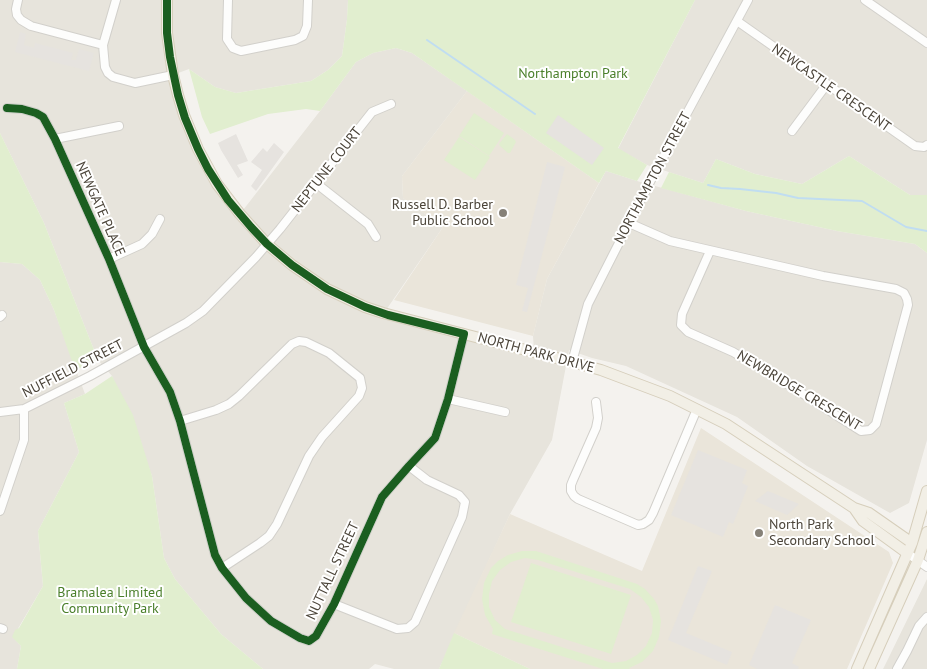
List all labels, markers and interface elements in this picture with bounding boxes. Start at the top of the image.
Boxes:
street label: NEWCASTLE CRESCENT [768,40,894,136]
park label: Northampton Park [518,66,628,82]
street label: NORTHAMPTON STREET [611,109,695,247]
street label: NEPTUNE COURT [288,124,366,216]
street label: NEWGATE PLACE [72,159,128,259]
place label: Russell D. Barber Public School [392,197,493,230]
marker: Russell D. Barber Public School [497,207,509,219]
street label: NORTH PARK DRIVE [476,329,596,377]
street label: NUFFIELD STREET [20,336,126,402]
street label: NEWBRIDGE CRESCENT [734,347,864,435]
place label: North Park Secondary School [769,517,875,550]
street label: NUTTALL STREET [303,519,363,623]
marker: North Park Secondary School [753,527,765,539]
park label: Bramalea Limited Community Park [57,585,163,618]

